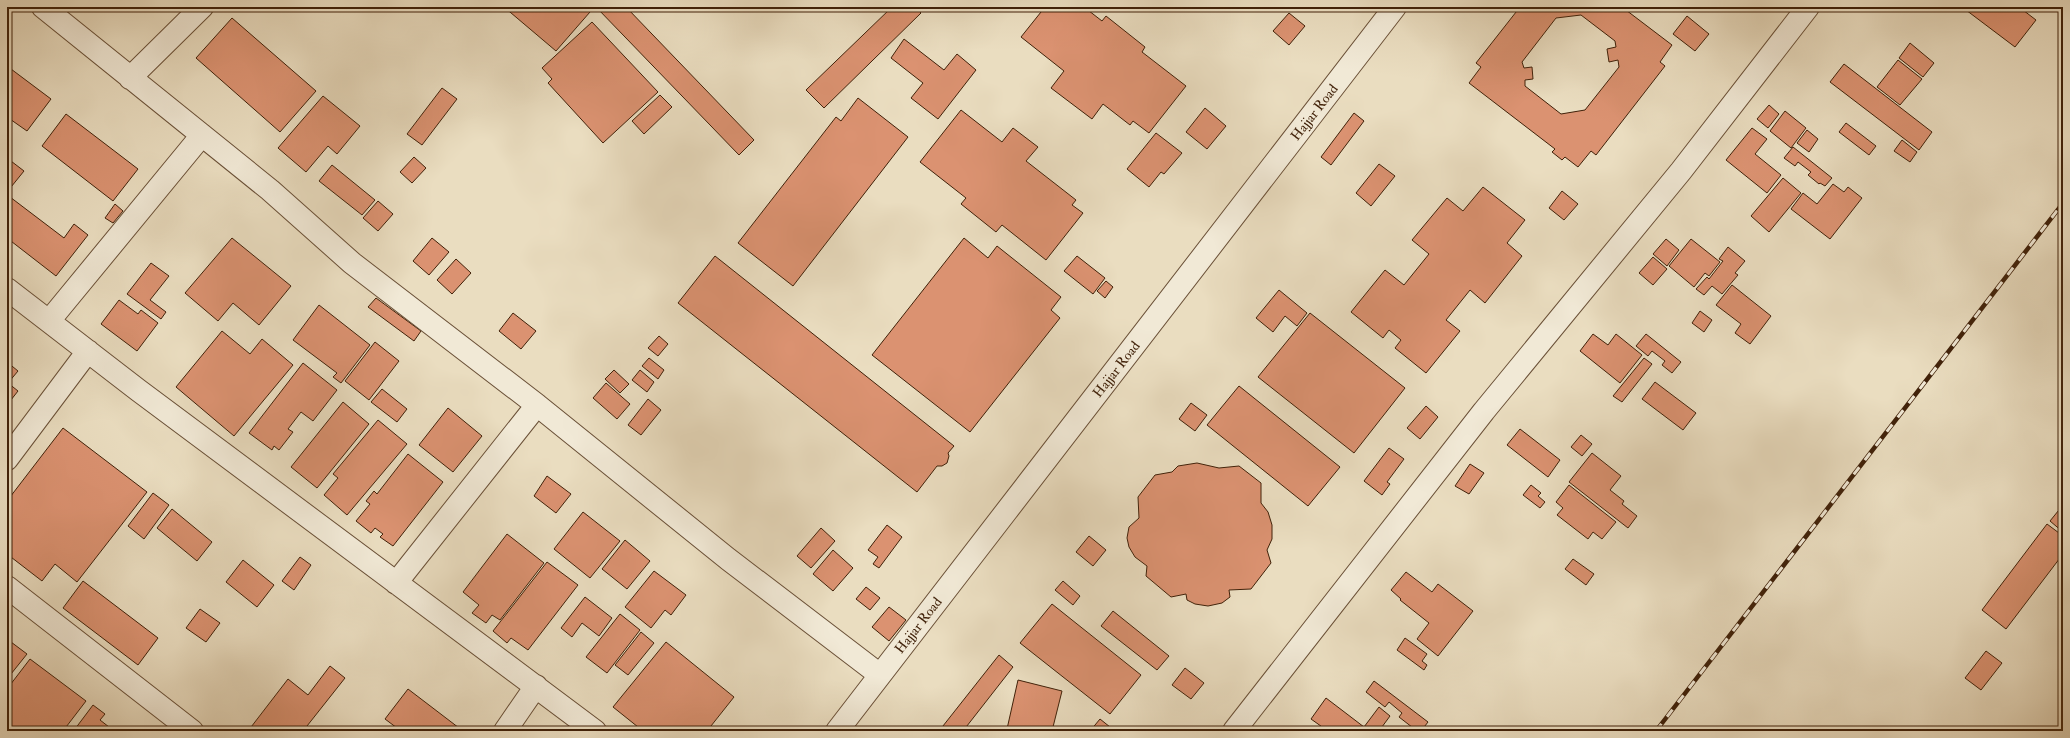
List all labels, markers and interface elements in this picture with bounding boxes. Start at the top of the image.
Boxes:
street label: Hajjar Road [1287,81,1342,144]
street label: Hajjar Road [1089,338,1144,401]
street label: Hajjar Road [891,594,946,657]

